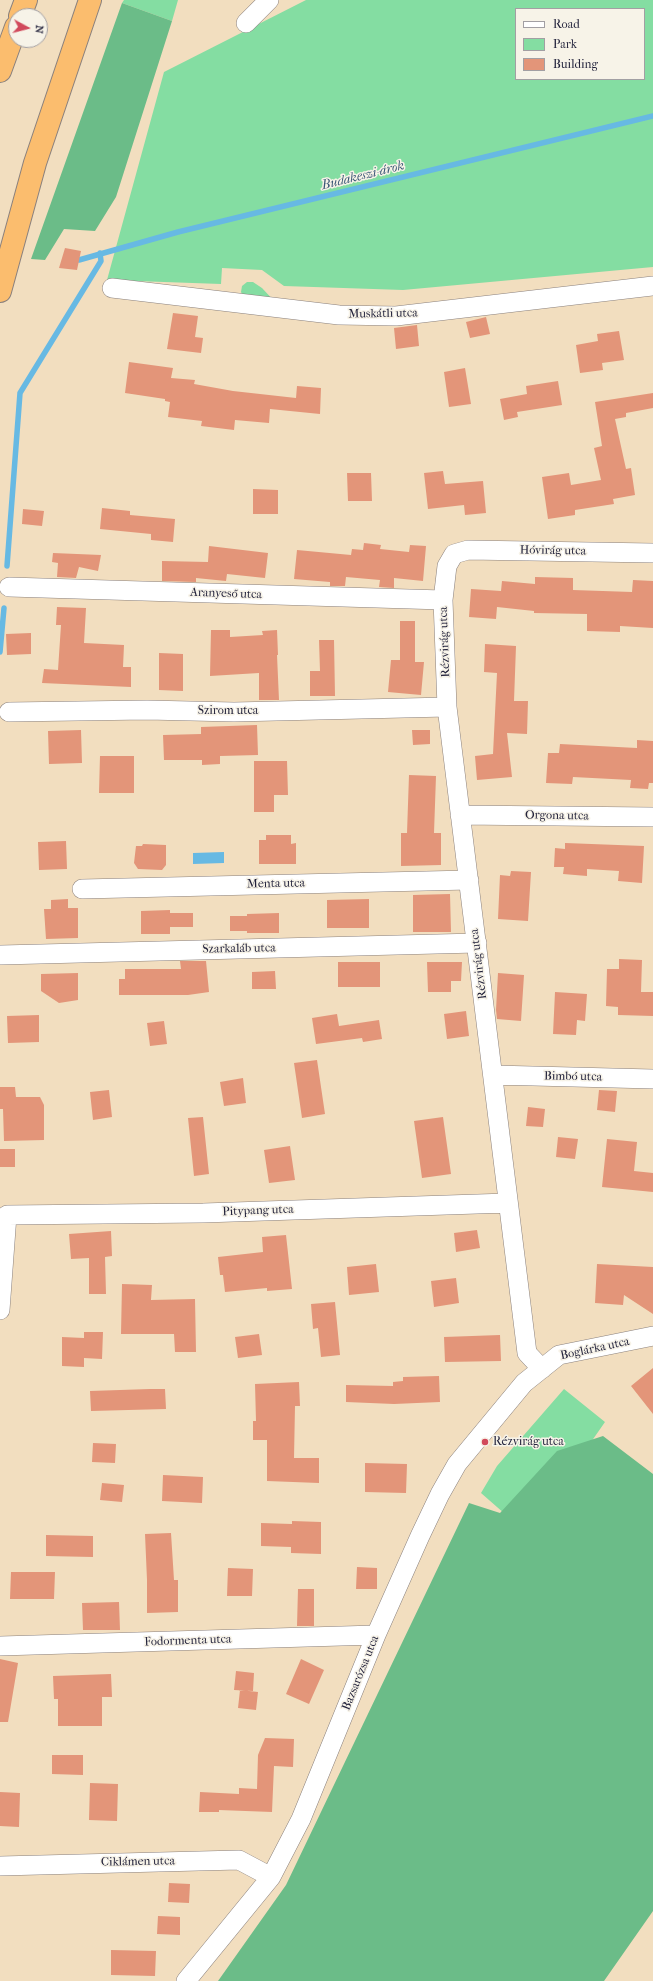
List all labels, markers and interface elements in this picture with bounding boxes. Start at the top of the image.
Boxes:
north arrow [8,8,48,48]
legend [515,8,645,80]
text: Road [553,17,580,31]
text: N [32,24,46,34]
text: Park [553,37,577,51]
text: Building [553,57,598,71]
water label: Budakeszi-árok [320,158,406,194]
street label: Muskátli utca [348,306,418,322]
street label: Hóvirág utca [520,543,586,559]
street label: Aranyeső utca [190,586,262,602]
street label: Rézvirág utca [437,606,453,678]
street label: Szirom utca [198,704,258,718]
street label: Orgona utca [525,808,589,824]
street label: Menta utca [247,876,305,892]
street label: Rézvirág utca [468,928,490,1000]
street label: Szarkaláb utca [202,941,276,957]
street label: Bimbó utca [544,1069,602,1085]
street label: Pitypang utca [222,1203,294,1219]
street label: Boglárka utca [559,1335,631,1363]
place label: Rézvirág utca [493,1435,564,1449]
marker: Rézvirág utca [480,1437,490,1447]
street label: Fodormenta utca [144,1632,232,1650]
street label: Bazsarózsa utca [339,1633,383,1713]
street label: Ciklámen utca [101,1854,175,1870]

